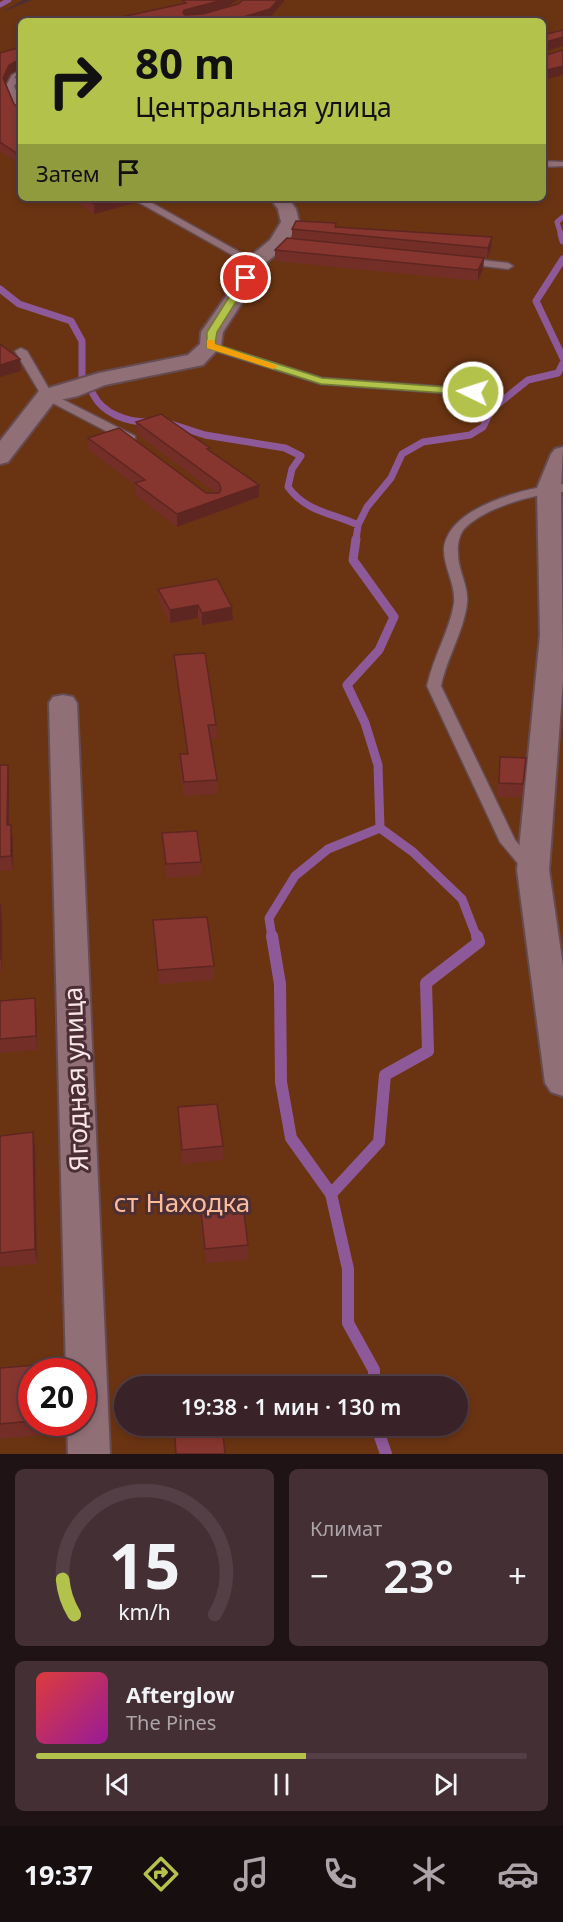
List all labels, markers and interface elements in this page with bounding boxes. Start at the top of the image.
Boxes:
text: 80 m [135,34,235,91]
icon: right [36,42,114,120]
text: Центральная улица [135,88,392,125]
icon: arrive [112,156,145,189]
text: Затем [36,158,100,188]
pin [220,252,271,303]
icon: arrive [229,261,262,294]
position arrow [441,360,505,424]
street label: Ягодная улица [54,986,96,1172]
park label: ст Находка [114,1184,250,1220]
speed limit sign: 20 [18,1358,96,1436]
text: 19:38 · 1 мин · 130 m [181,1391,401,1421]
text: Климат [310,1515,382,1542]
text: 15 [109,1522,180,1607]
text: 23° [383,1545,454,1606]
text: − [310,1553,329,1598]
text: + [508,1553,527,1598]
text: km/h [118,1597,171,1626]
text: Afterglow [126,1679,235,1709]
text: The Pines [126,1709,216,1736]
icon: previous [101,1768,134,1801]
icon: pause [265,1768,298,1801]
icon: next [429,1768,462,1801]
icon: directions [140,1853,182,1895]
icon: music [230,1853,272,1895]
icon: phone [319,1853,361,1895]
icon: climate [408,1853,450,1895]
icon: car [497,1853,539,1895]
text: 19:37 [24,1856,93,1893]

